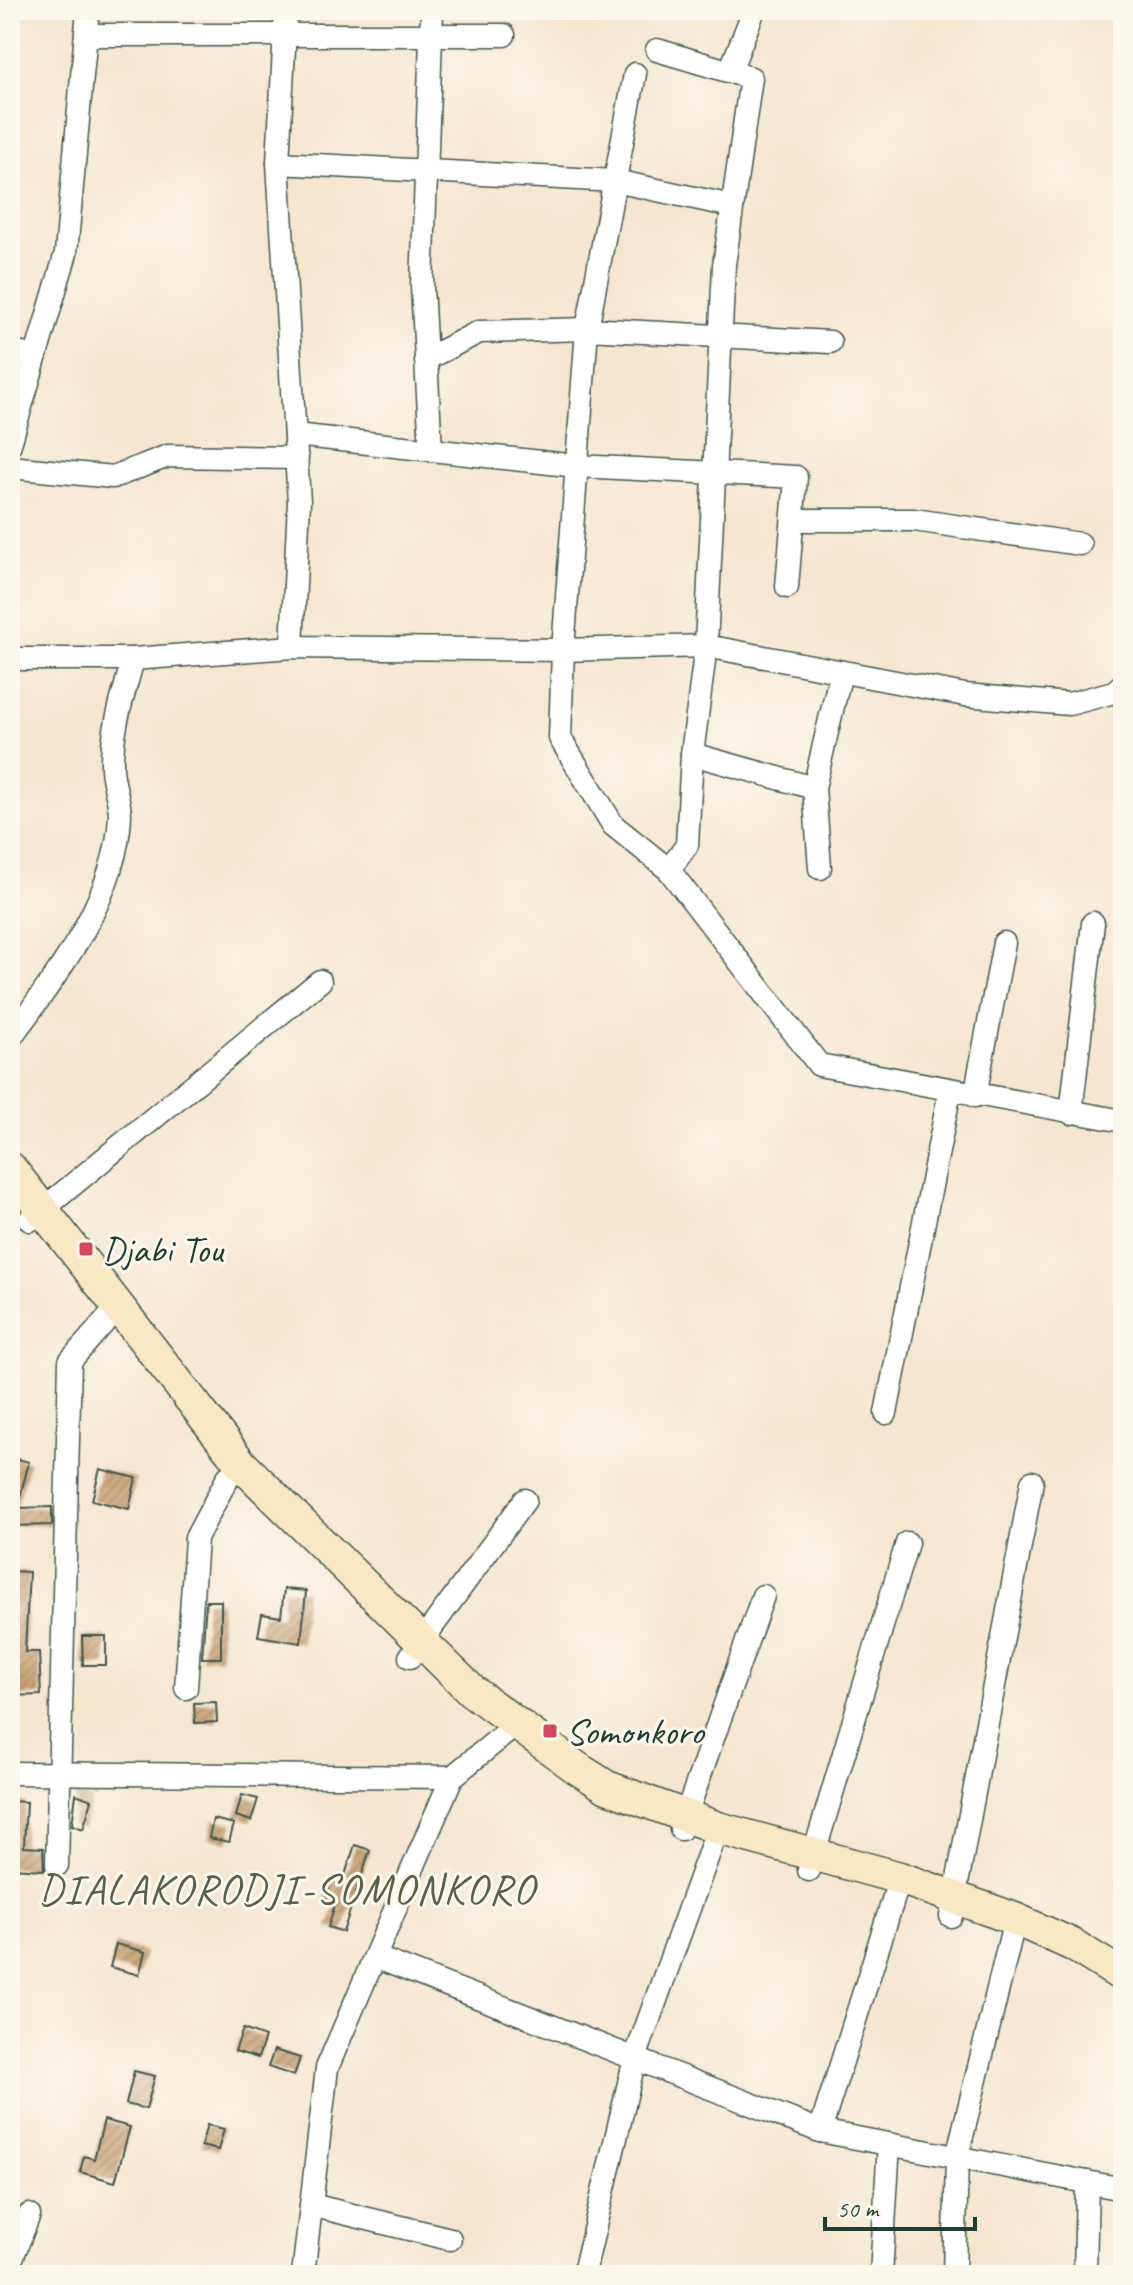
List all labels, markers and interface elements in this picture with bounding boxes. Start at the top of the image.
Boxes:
place label: Djabi Tou [102,1226,225,1273]
marker: Djabi Tou [77,1240,95,1258]
place label: Somonkoro [566,1708,706,1755]
marker: Somonkoro [541,1722,559,1740]
district label: DIALAKORODJI-SOMONKORO [38,1863,538,1916]
scale bar [825,2181,975,2231]
text: 50 m [837,2194,880,2224]

